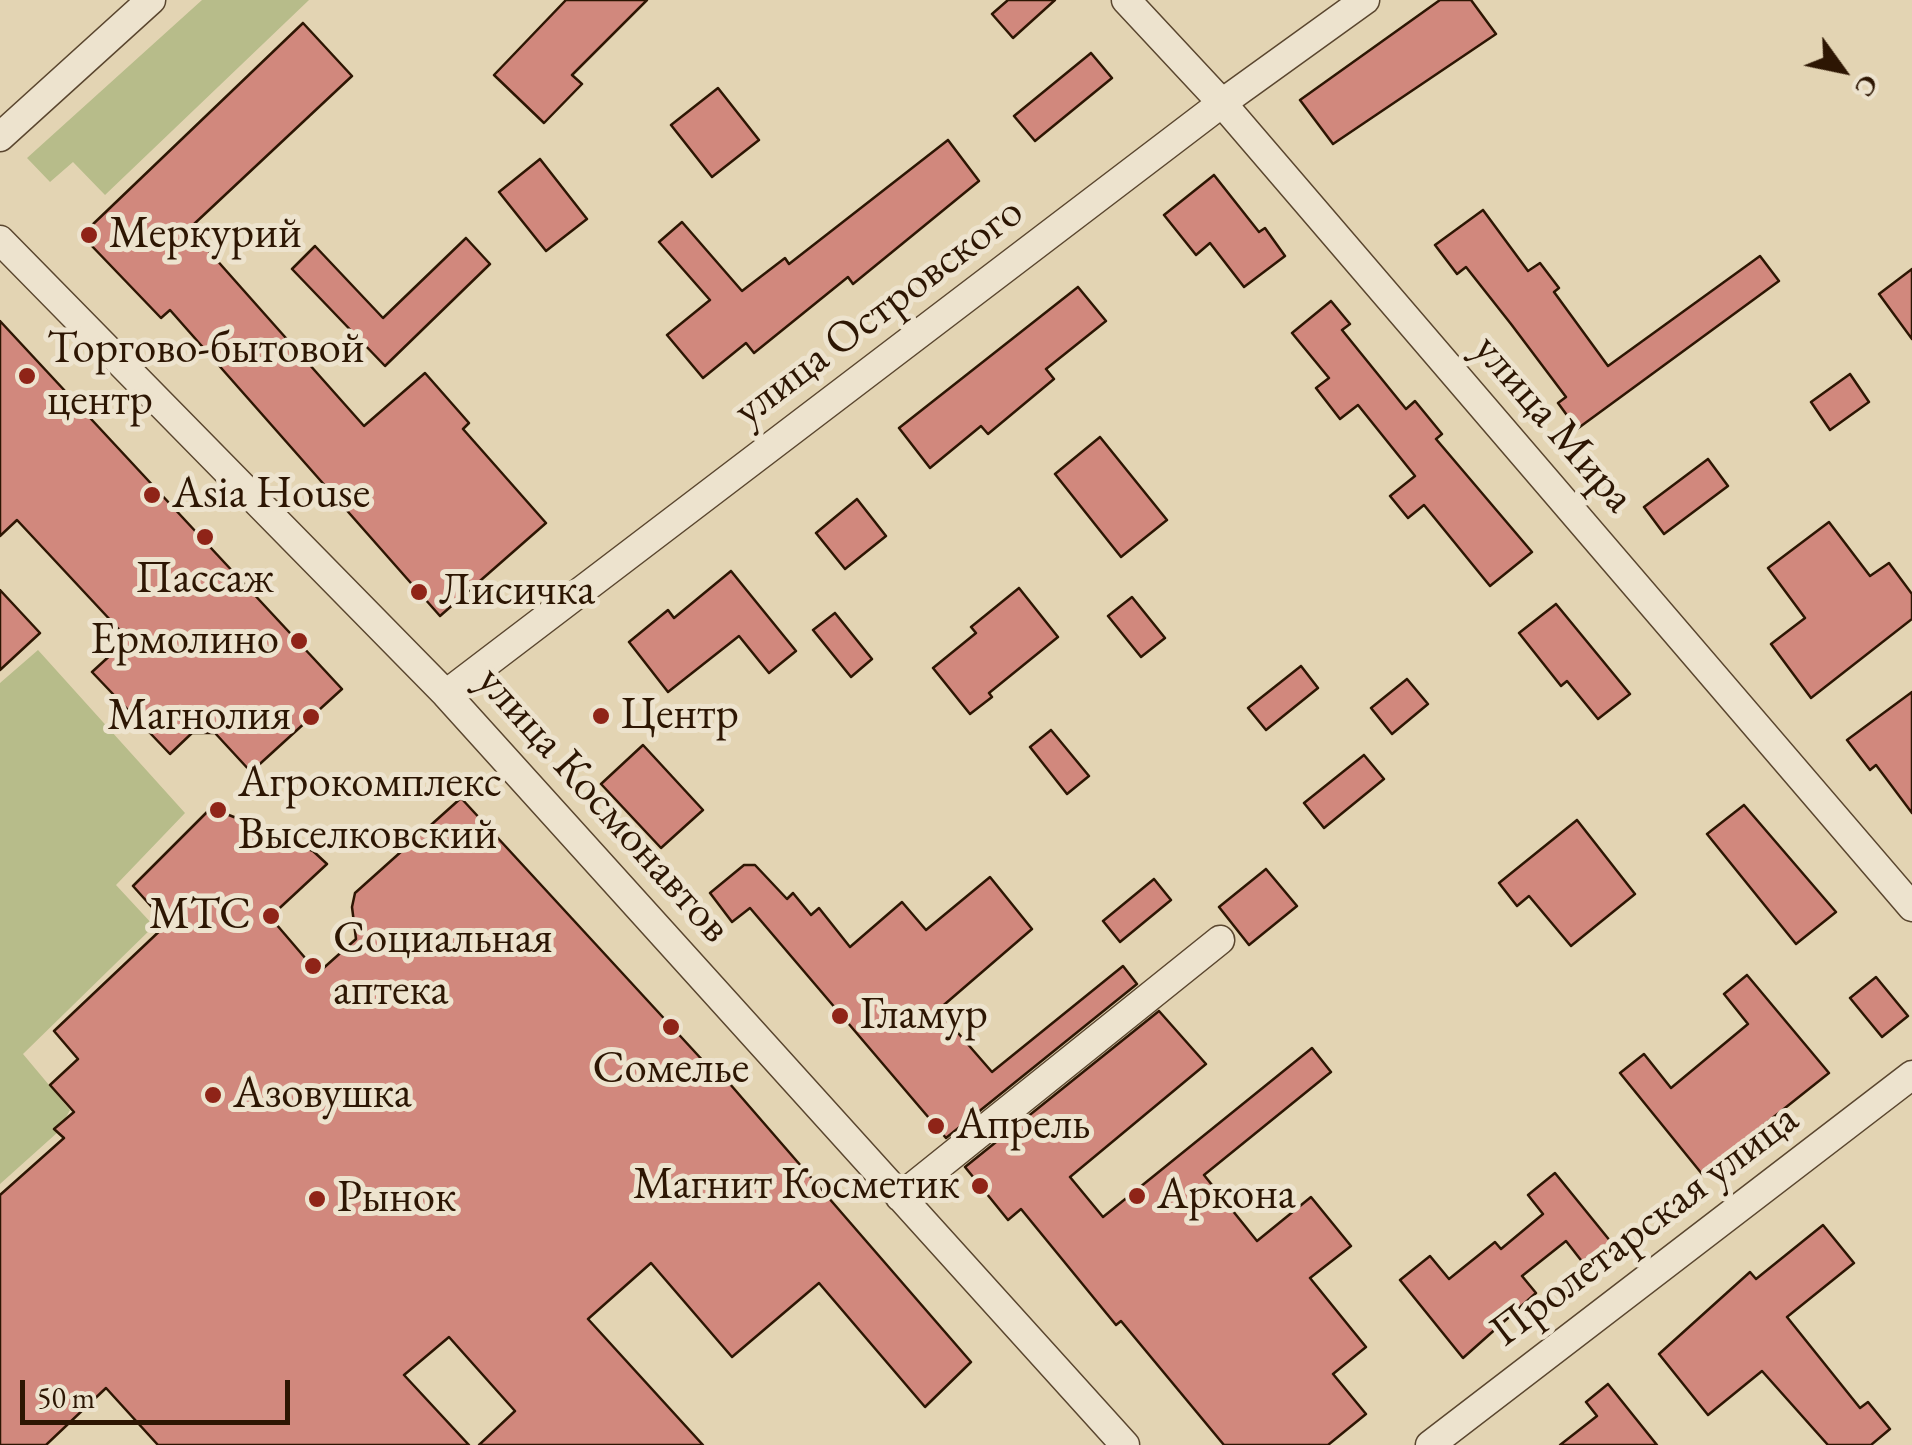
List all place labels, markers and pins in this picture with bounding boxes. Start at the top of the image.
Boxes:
place label: Меркурий [109,208,302,262]
marker: Меркурий [78,224,100,246]
place label: Торгово-бытовой центр [47,323,365,429]
marker: Торгово-бытовой центр [16,365,38,387]
place label: Asia House [172,468,370,522]
marker: Asia House [141,484,163,506]
marker: Пассаж [194,526,216,548]
place label: Пассаж [135,553,275,607]
place label: Лисичка [439,565,595,619]
marker: Лисичка [408,581,430,603]
place label: Ермолино [90,614,279,668]
marker: Ермолино [288,630,310,652]
place label: Центр [621,689,739,743]
place label: Магнолия [107,690,291,744]
marker: Центр [590,705,612,727]
marker: Магнолия [300,706,322,728]
place label: Агрокомплекс Выселковский [238,757,502,863]
marker: Агрокомплекс Выселковский [207,799,229,821]
place label: МТС [149,889,251,943]
marker: МТС [260,905,282,927]
place label: Социальная аптека [333,913,553,1019]
marker: Социальная аптека [302,955,324,977]
place label: Гламур [860,989,988,1043]
marker: Гламур [829,1005,851,1027]
marker: Сомелье [660,1016,682,1038]
place label: Сомелье [593,1043,749,1097]
place label: Азовушка [233,1068,412,1122]
marker: Азовушка [202,1084,224,1106]
place label: Апрель [956,1099,1091,1153]
marker: Апрель [925,1115,947,1137]
place label: Магнит Косметик [633,1159,960,1213]
place label: Аркона [1157,1169,1296,1223]
place label: Рынок [337,1172,457,1226]
marker: Магнит Косметик [969,1175,991,1197]
marker: Аркона [1126,1185,1148,1207]
marker: Рынок [306,1188,328,1210]

